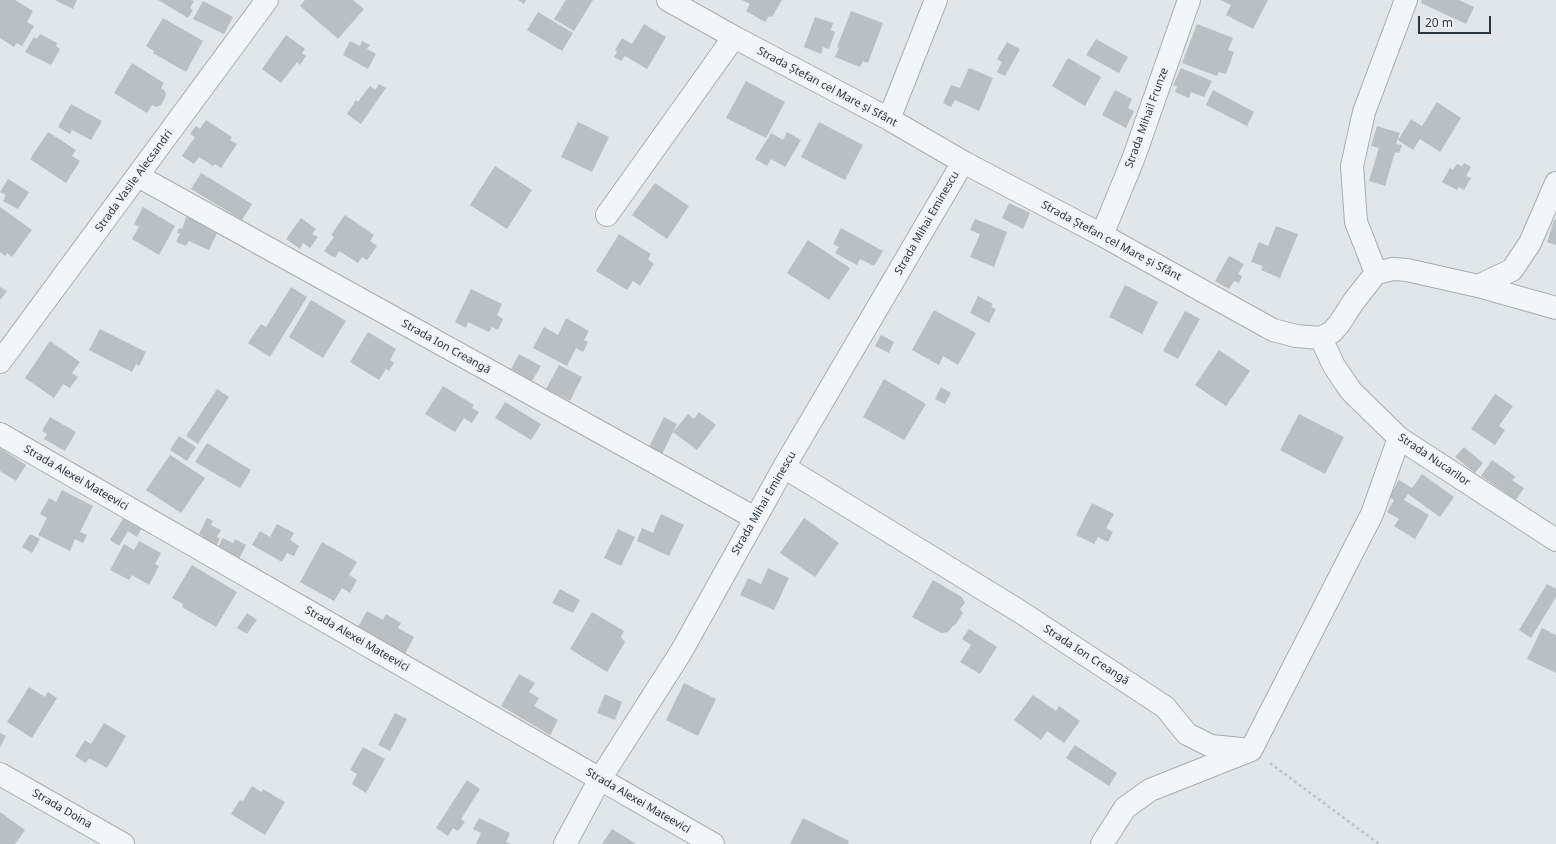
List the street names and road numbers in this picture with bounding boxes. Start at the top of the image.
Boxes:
street label: Strada Ștefan cel Mare și Sfânt [755,44,899,130]
street label: Strada Mihail Frunze [1123,66,1171,170]
street label: Strada Vasile Alecsandri [93,128,175,234]
street label: Strada Mihai Eminescu [892,169,962,277]
street label: Strada Ștefan cel Mare și Sfânt [1039,198,1183,284]
street label: Strada Ion Creangă [399,317,493,377]
street label: Strada Nucarilor [1395,431,1473,489]
street label: Strada Alexei Mateevici [21,443,131,513]
street label: Strada Mihai Eminescu [729,449,799,557]
street label: Strada Alexei Mateevici [302,604,412,674]
street label: Strada Ion Creangă [1041,622,1131,688]
street label: Strada Alexei Mateevici [583,766,693,836]
street label: Strada Doina [30,787,94,831]

